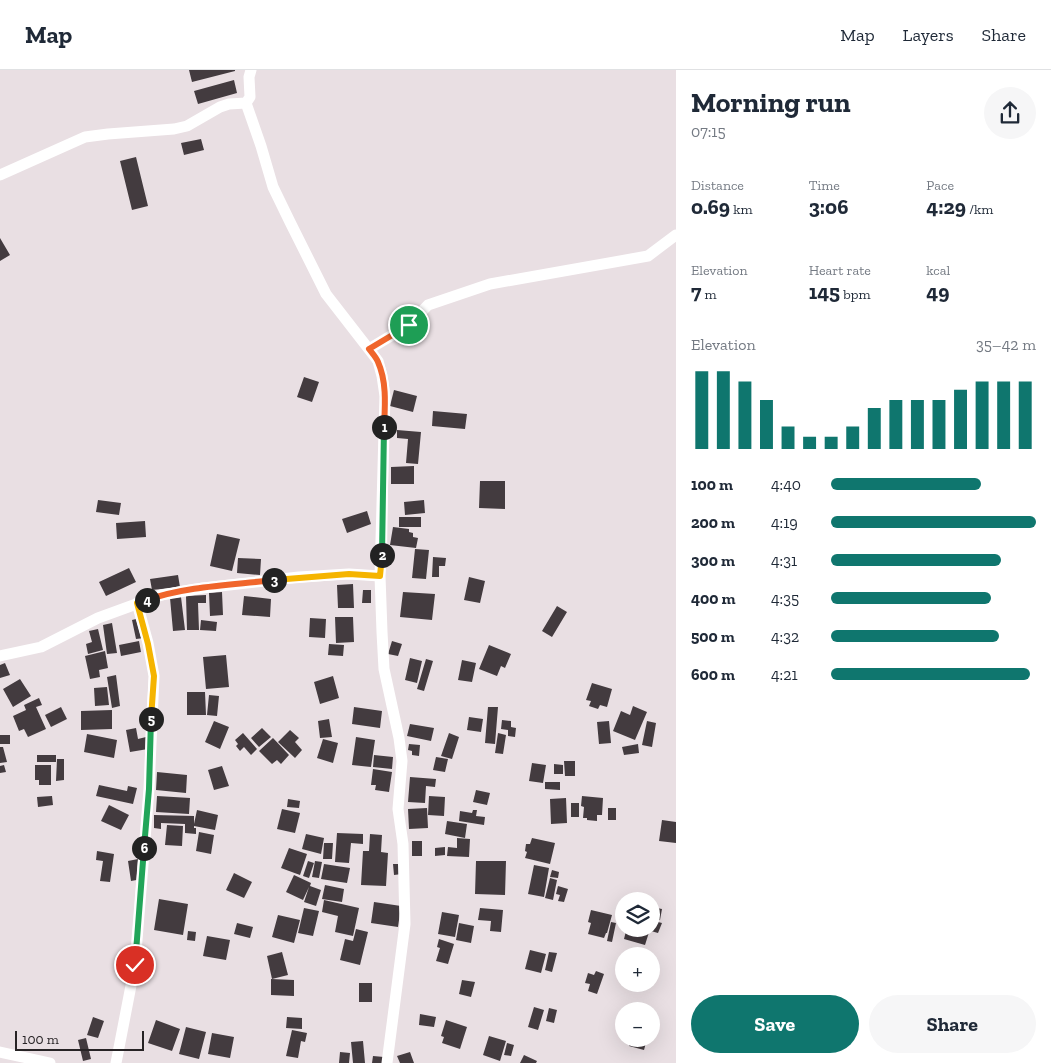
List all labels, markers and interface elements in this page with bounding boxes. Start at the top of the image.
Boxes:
text: Map [25,20,72,49]
text: Map [840,24,875,46]
text: Layers [903,24,954,46]
text: Share [982,24,1026,46]
text: Morning run [691,86,851,119]
button: share [984,87,1036,139]
text: 07:15 [691,122,726,141]
text: Distance [691,177,744,194]
text: Time [809,177,840,194]
text: Pace [926,177,954,194]
text: 0.69 [691,194,730,219]
text: 3:06 [809,194,848,219]
text: 4:29 [926,194,966,219]
text: km [730,201,753,218]
text: /km [966,201,993,218]
text: Elevation [691,262,748,279]
text: Heart rate [809,262,871,279]
text: kcal [926,262,950,279]
text: 7 [691,279,701,304]
text: 145 [809,279,840,304]
text: 49 [926,279,950,304]
text: m [701,286,717,303]
text: bpm [840,286,871,303]
pin [388,304,430,346]
icon: arrive [395,311,423,339]
text: Elevation [691,335,756,354]
text: 35–42 m [976,335,1036,354]
pin: 1 [372,414,396,440]
text: 1 [382,419,387,436]
text: 100 m [691,475,733,494]
text: 4:40 [771,475,801,494]
text: 200 m [691,513,735,532]
text: 4:19 [771,513,798,532]
pin: 2 [370,542,394,568]
text: 2 [379,547,386,564]
text: 300 m [691,551,735,570]
text: 4:31 [771,551,797,570]
pin: 3 [262,568,286,592]
text: 3 [271,572,278,589]
pin: 4 [134,588,160,612]
text: 400 m [691,589,736,608]
text: 4:35 [771,589,799,608]
text: 4 [144,592,151,609]
text: 500 m [691,627,735,646]
text: 4:32 [771,627,799,646]
text: 600 m [691,665,735,684]
text: 4:21 [771,665,798,684]
pin: 5 [138,706,164,732]
text: 5 [148,711,155,728]
pin: 6 [132,836,156,860]
text: 6 [141,840,148,857]
map controls [615,892,660,1047]
button: layers [615,892,660,937]
pin [114,944,156,986]
button: + [615,947,660,992]
icon: check [121,951,149,979]
button: Save [691,995,859,1053]
button: Share [869,995,1036,1053]
button: − [615,1002,660,1047]
scale bar [15,1028,144,1051]
text: 100 m [22,1031,59,1048]

